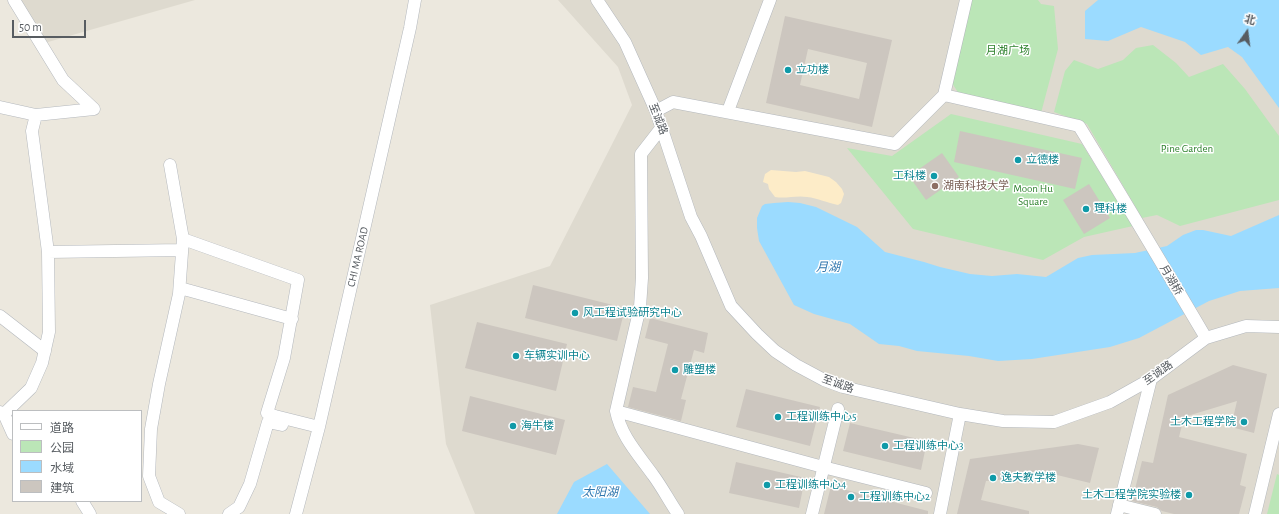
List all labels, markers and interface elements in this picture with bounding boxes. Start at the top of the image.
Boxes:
scale bar [14,12,88,38]
north arrow [1227,12,1267,52]
text: 北 [1243,13,1257,27]
text: 50 m [19,21,42,33]
park label: 月湖广场 [986,44,1030,58]
place label: 立功楼 [796,63,829,77]
marker: 立功楼 [783,65,793,75]
street label: 至诚路 [646,101,670,137]
park label: Pine Garden [1161,142,1213,156]
place label: 立德楼 [1026,153,1059,167]
marker: 立德楼 [1013,155,1023,165]
place label: 工科楼 [893,169,926,183]
marker: 工科楼 [929,171,939,181]
place label: 湖南科技大学 [943,179,1009,193]
marker: 湖南科技大学 [930,181,940,191]
park label: Moon Hu Square [1013,182,1053,208]
place label: 理科楼 [1094,202,1127,216]
marker: 理科楼 [1081,204,1091,214]
street label: CHI MA ROAD [345,226,371,288]
water label: 月湖 [816,260,840,274]
street label: 月湖桥 [1157,262,1185,298]
place label: 风工程试验研究中心 [583,306,682,320]
marker: 风工程试验研究中心 [570,308,580,318]
place label: 车辆实训中心 [524,349,590,363]
marker: 车辆实训中心 [511,351,521,361]
street label: 至诚路 [1141,358,1175,388]
place label: 雕塑楼 [683,363,716,377]
marker: 雕塑楼 [670,365,680,375]
street label: 至诚路 [820,372,856,396]
legend [12,410,142,502]
place label: 工程训练中心5 [786,410,857,424]
marker: 工程训练中心5 [773,412,783,422]
place label: 土木工程学院 [1170,415,1236,429]
marker: 土木工程学院 [1239,417,1249,427]
place label: 海牛楼 [521,419,554,433]
marker: 海牛楼 [508,421,518,431]
text: 道路 [50,422,74,434]
place label: 工程训练中心3 [893,439,964,453]
marker: 工程训练中心3 [880,441,890,451]
text: 公园 [50,442,74,454]
text: 水域 [50,462,74,474]
place label: 逸夫教学楼 [1001,471,1056,485]
marker: 逸夫教学楼 [988,473,998,483]
place label: 工程训练中心4 [775,478,846,492]
marker: 工程训练中心4 [762,480,772,490]
text: 建筑 [50,482,74,494]
water label: 太阳湖 [582,485,618,499]
place label: 土木工程学院实验楼 [1082,488,1181,502]
place label: 工程训练中心2 [859,490,930,504]
marker: 土木工程学院实验楼 [1184,490,1194,500]
marker: 工程训练中心2 [846,492,856,502]

